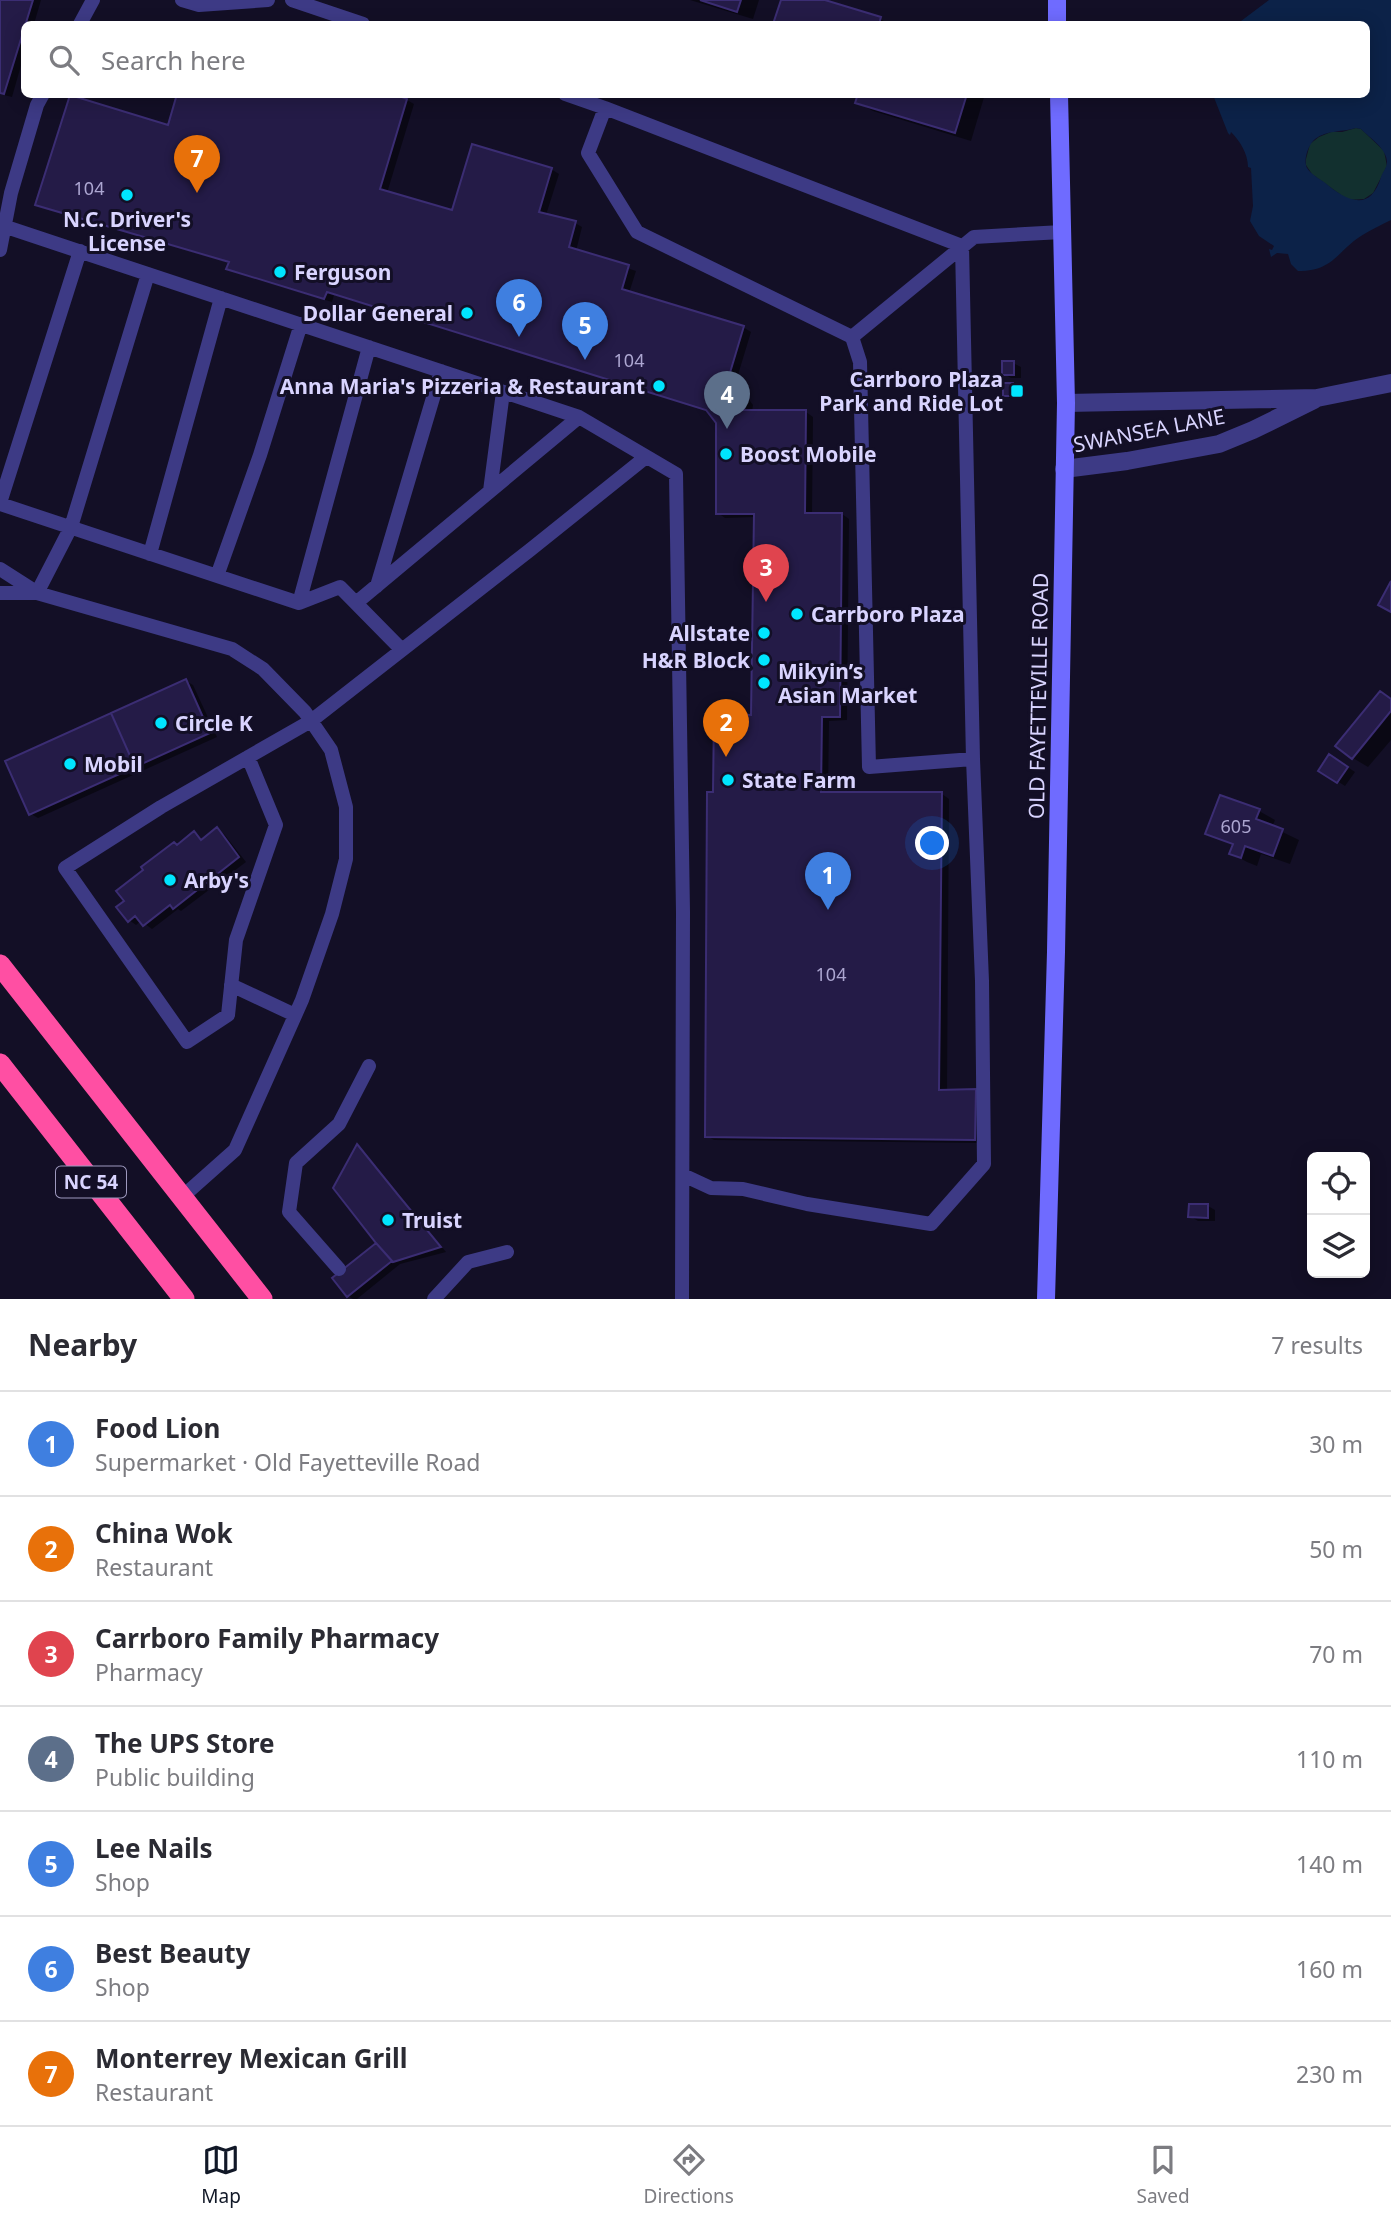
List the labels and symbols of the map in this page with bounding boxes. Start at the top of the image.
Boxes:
pin: 7 [174,135,220,193]
house number: 104 [74,176,104,200]
marker: N.C. Driver's License [119,187,135,203]
place label: N.C. Driver's License [63,205,191,257]
place label: Ferguson [294,258,391,286]
marker: Ferguson [272,264,288,280]
pin: 6 [496,279,542,337]
place label: Dollar General [303,299,453,327]
pin: 5 [562,302,608,360]
marker: Dollar General [459,305,475,321]
house number: 104 [614,348,644,372]
place label: Carrboro Plaza Park and Ride Lot [819,365,1003,417]
pin: 4 [704,371,750,429]
place label: Anna Maria's Pizzeria & Restaurant [280,372,645,400]
marker: Anna Maria's Pizzeria & Restaurant [651,378,667,394]
marker: Carrboro Plaza Park and Ride Lot [1009,383,1025,399]
street label: SWANSEA LANE [1071,402,1227,458]
place label: Boost Mobile [740,440,877,468]
marker: Boost Mobile [718,446,734,462]
pin: 3 [743,544,789,602]
street label: OLD FAYETTEVILLE ROAD [1022,573,1054,819]
place label: Carrboro Plaza [811,600,965,628]
marker: Carrboro Plaza [789,606,805,622]
place label: Allstate [669,619,750,647]
marker: Allstate [756,625,772,641]
place label: H&R Block [642,646,751,674]
marker: H&R Block [756,652,772,668]
place label: Mikyin’s Asian Market [778,657,917,709]
marker: Mikyin’s Asian Market [756,675,772,691]
pin: 2 [703,699,749,757]
place label: Circle K [175,709,253,737]
marker: Circle K [153,715,169,731]
place label: Mobil [84,750,143,778]
marker: Mobil [62,756,78,772]
place label: State Farm [742,766,856,794]
marker: State Farm [720,772,736,788]
house number: 605 [1221,814,1251,838]
your location [915,826,949,860]
pin: 1 [805,852,851,910]
place label: Arby's [184,866,249,894]
marker: Arby's [162,872,178,888]
house number: 104 [816,962,846,986]
road number: NC 54 [56,1166,126,1198]
place label: Truist [402,1206,462,1234]
marker: Truist [380,1212,396,1228]

